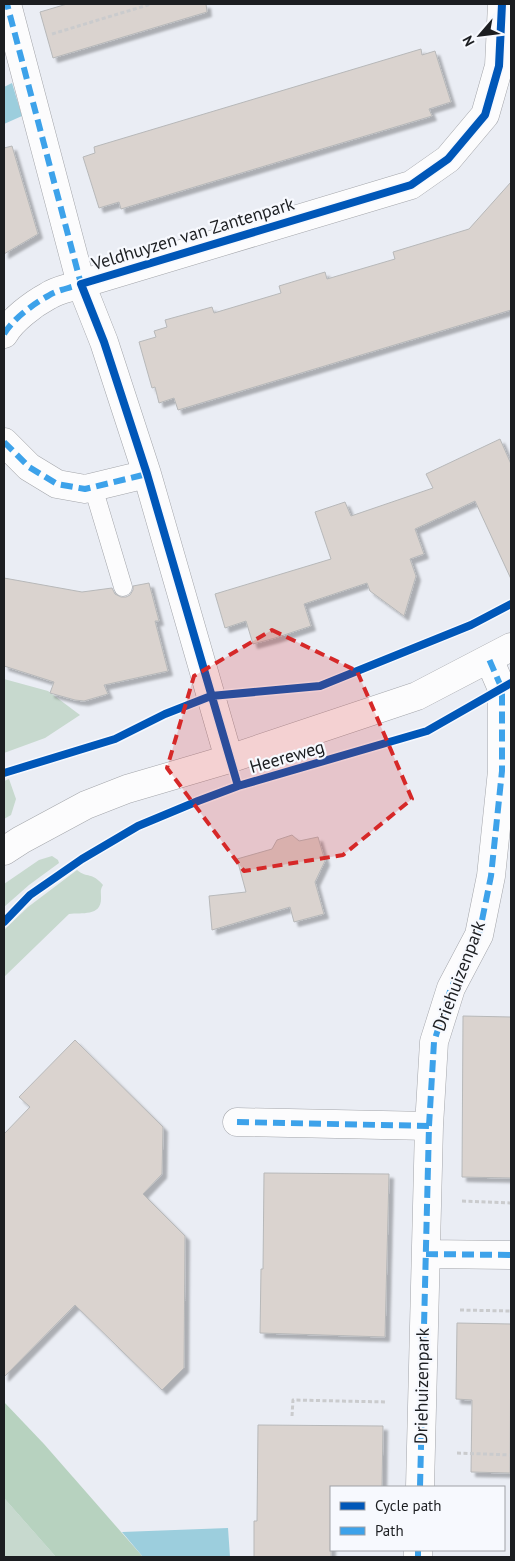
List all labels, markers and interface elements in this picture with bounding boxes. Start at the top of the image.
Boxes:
north arrow [455,10,505,60]
text: N [458,33,479,49]
street label: Veldhuyzen van Zantenpark [88,192,297,276]
street label: Heereweg [247,735,327,778]
street label: Driehuizenpark [427,917,490,1034]
street label: Driehuizenpark [409,1327,434,1444]
legend [330,1486,505,1551]
text: Cycle path [375,1496,441,1515]
text: Path [375,1521,404,1540]

